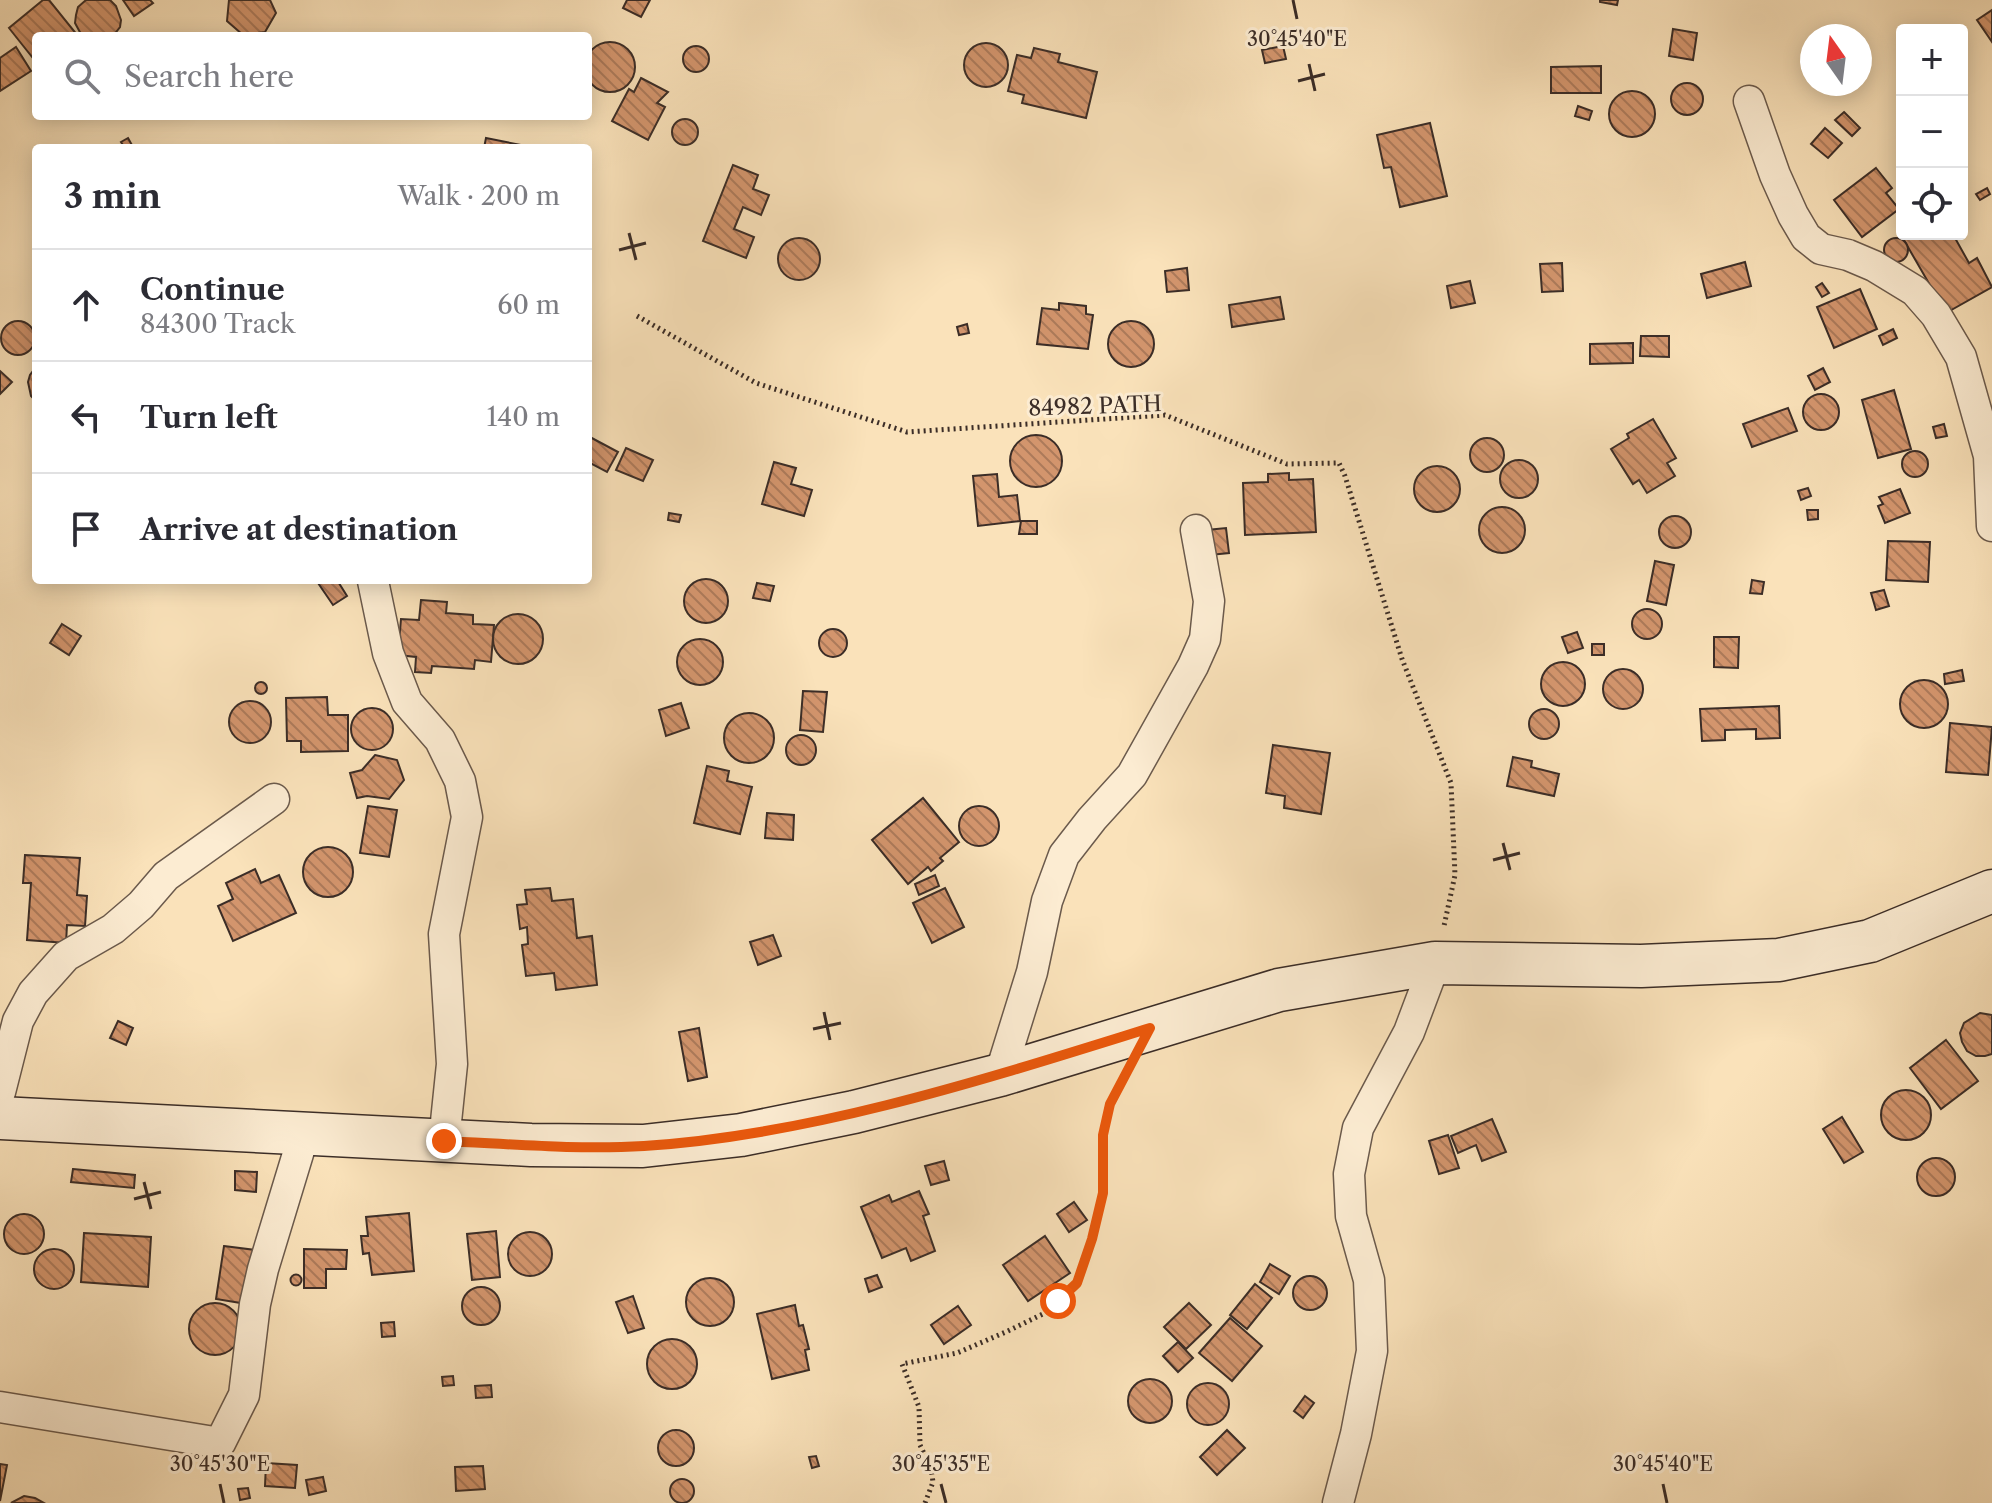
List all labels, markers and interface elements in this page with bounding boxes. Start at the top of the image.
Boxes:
north arrow [1800,24,1872,96]
map controls [1896,24,1968,240]
button: + [1896,24,1968,96]
text: 30°45'40"E [1247,27,1347,51]
search box [32,32,592,120]
icon: search [60,54,104,98]
text: Search here [124,58,294,95]
button: − [1896,96,1968,168]
button: locate [1896,168,1968,240]
text: 3 min [64,175,161,217]
text: Walk · 200 m [398,180,560,212]
text: Continue [140,271,285,308]
icon: ahead [64,283,108,327]
text: 60 m [497,289,560,321]
text: 84300 Track [140,308,295,340]
street label: 84982 PATH [1028,390,1162,422]
icon: left [64,395,108,439]
text: Turn left [140,399,277,436]
text: 140 m [486,401,560,433]
icon: arrive [64,507,108,551]
text: Arrive at destination [140,511,458,548]
route end [426,1123,462,1159]
route start [1040,1283,1076,1319]
text: 30°45'30"E [170,1452,270,1476]
text: 30°45'35"E [892,1452,990,1476]
text: 30°45'40"E [1613,1452,1713,1476]

